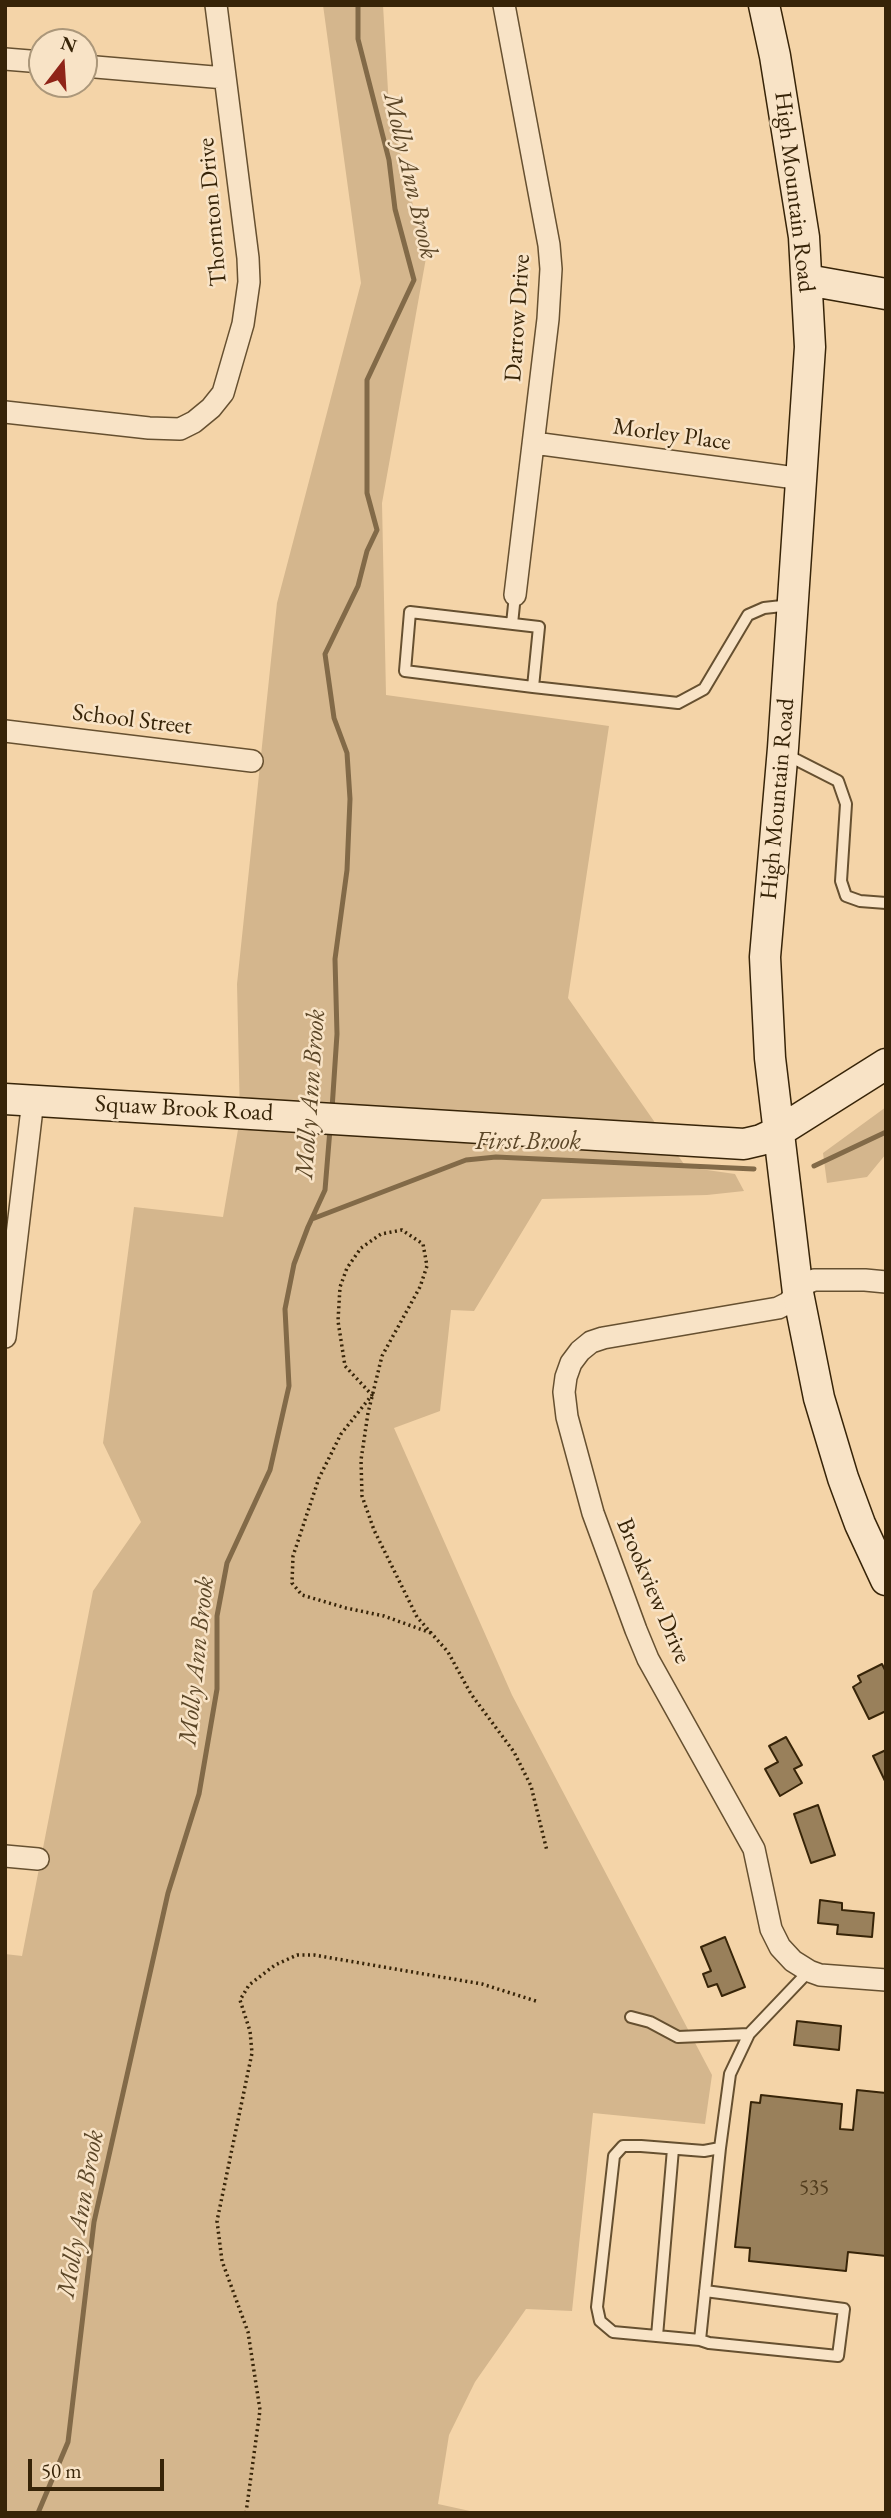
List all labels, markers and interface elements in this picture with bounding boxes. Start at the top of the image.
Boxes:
north arrow [28,28,98,98]
text: N [58,30,80,59]
water label: Molly Ann Brook [376,90,444,262]
street label: High Mountain Road [767,90,821,294]
street label: Thornton Drive [192,136,234,288]
street label: Darrow Drive [499,253,537,383]
street label: Morley Place [611,412,733,458]
street label: High Mountain Road [755,697,801,901]
street label: School Street [71,698,193,742]
water label: Molly Ann Brook [290,1008,332,1180]
street label: Squaw Brook Road [94,1090,274,1128]
water label: First Brook [475,1126,581,1158]
street label: Brookview Drive [609,1514,697,1668]
water label: Molly Ann Brook [173,1575,221,1747]
water label: Molly Ann Brook [51,2128,111,2300]
house number: 535 [799,2175,829,2201]
scale bar [32,2444,168,2488]
text: 50 m [41,2457,82,2484]

